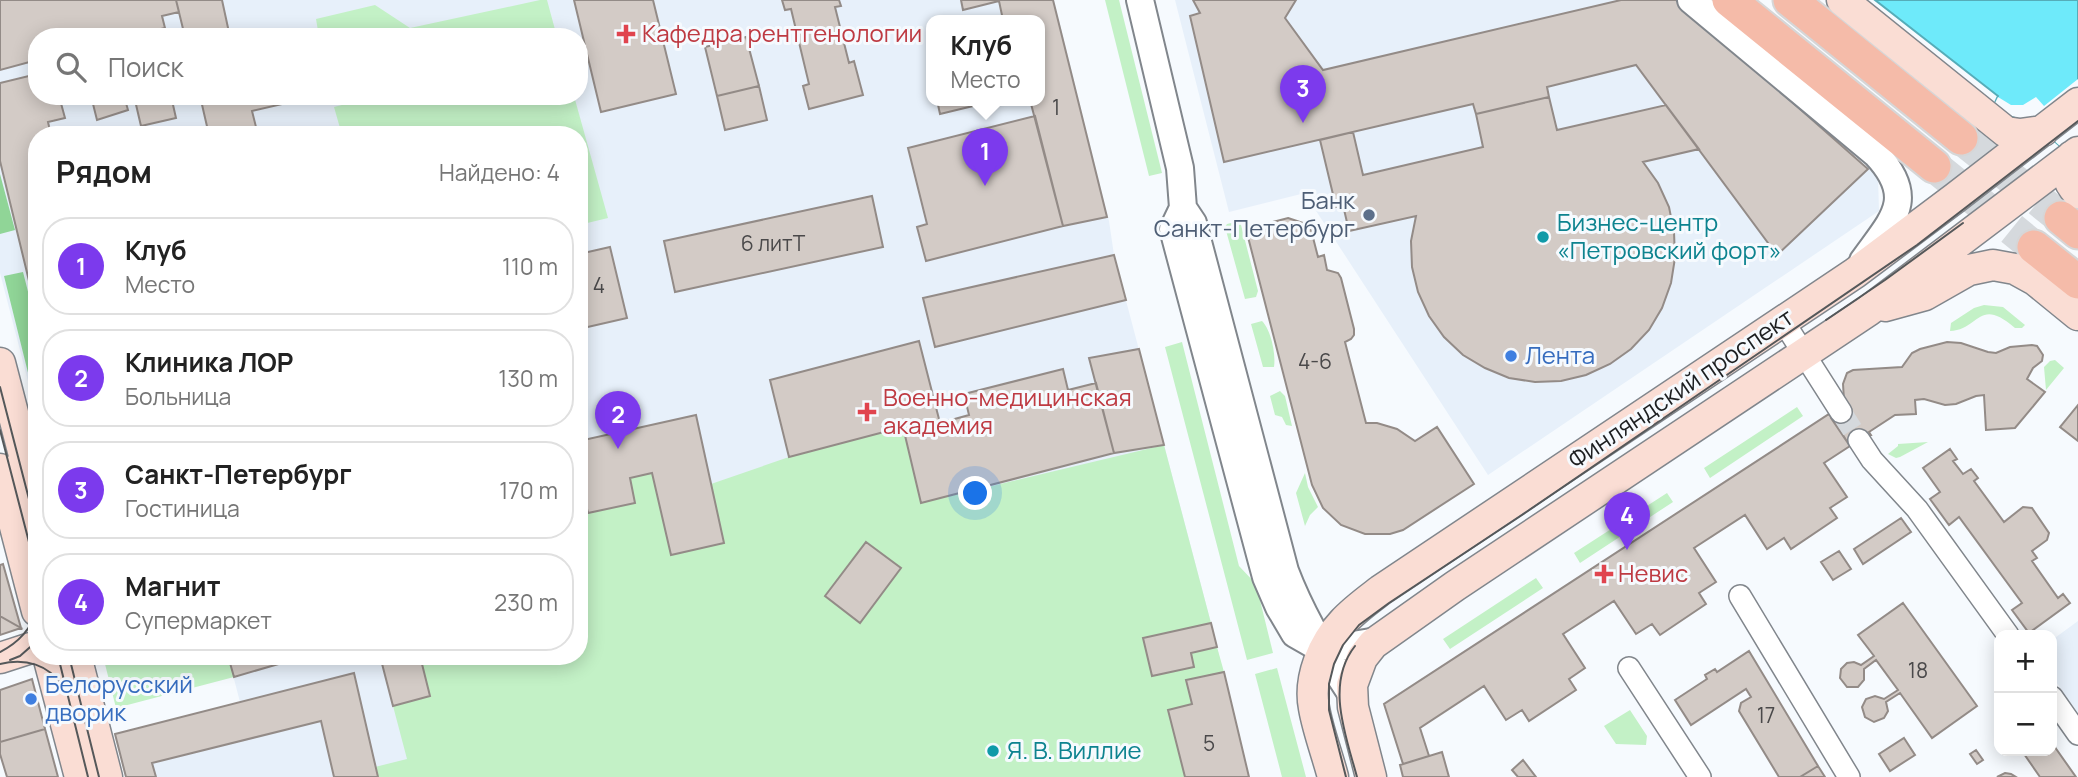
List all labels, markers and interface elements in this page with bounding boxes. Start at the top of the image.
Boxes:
popup [926,15,1045,106]
place label: Кафедра рентгенологии [642,16,922,49]
marker: Кафедра рентгенологии [616,24,636,44]
text: Клуб [950,27,1012,63]
search box [28,28,588,105]
icon: search [52,48,90,86]
text: Поиск [108,49,183,85]
text: Место [950,63,1021,95]
pin: 3 [1280,65,1326,123]
house number: 1 [1052,93,1060,121]
pin: 1 [962,128,1008,186]
text: Рядом [56,151,152,192]
text: Найдено: 4 [439,156,560,188]
place label: Банк Санкт-Петербург [1154,183,1356,244]
place label: Бизнес-центр «Петровский форт» [1557,205,1782,266]
marker: Банк Санкт-Петербург [1361,207,1377,223]
house number: 6 литТ [741,229,806,257]
marker: Бизнес-центр «Петровский форт» [1535,229,1551,245]
text: Клуб [125,232,187,268]
text: 1 [76,250,86,282]
text: 110 m [502,250,558,282]
text: Место [125,268,195,300]
house number: 4 [593,271,605,299]
street label: Финляндский проспект [1561,300,1799,476]
place label: Лента [1525,338,1595,371]
text: Клиника ЛОР [125,344,293,380]
house number: 4-6 [1298,347,1332,375]
marker: Лента [1503,348,1519,364]
text: 2 [74,362,88,394]
text: 130 m [498,362,558,394]
text: Больница [125,380,231,412]
place label: Военно-медицинская академия [883,380,1132,441]
pin: 2 [595,391,641,449]
marker: Военно-медицинская академия [857,402,877,422]
text: Санкт-Петербург [125,456,352,492]
text: 3 [74,474,88,506]
text: 170 m [499,474,558,506]
your location [958,476,992,510]
text: Гостиница [125,492,240,524]
pin: 4 [1604,492,1650,550]
place label: Невис [1618,556,1688,589]
marker: Невис [1596,566,1612,582]
text: Магнит [125,568,221,604]
text: 4 [74,586,88,618]
text: 230 m [494,586,558,618]
text: Супермаркет [125,604,272,636]
map controls [1994,630,2057,756]
button: + [1994,630,2057,693]
house number: 18 [1908,656,1928,684]
place label: Белорусский дворик [45,667,193,728]
marker: Белорусский дворик [23,691,39,707]
button: − [1994,693,2057,756]
house number: 17 [1757,701,1775,729]
house number: 5 [1203,729,1215,757]
place label: Я. В. Виллие [1007,733,1142,766]
marker: Я. В. Виллие [985,743,1001,759]

